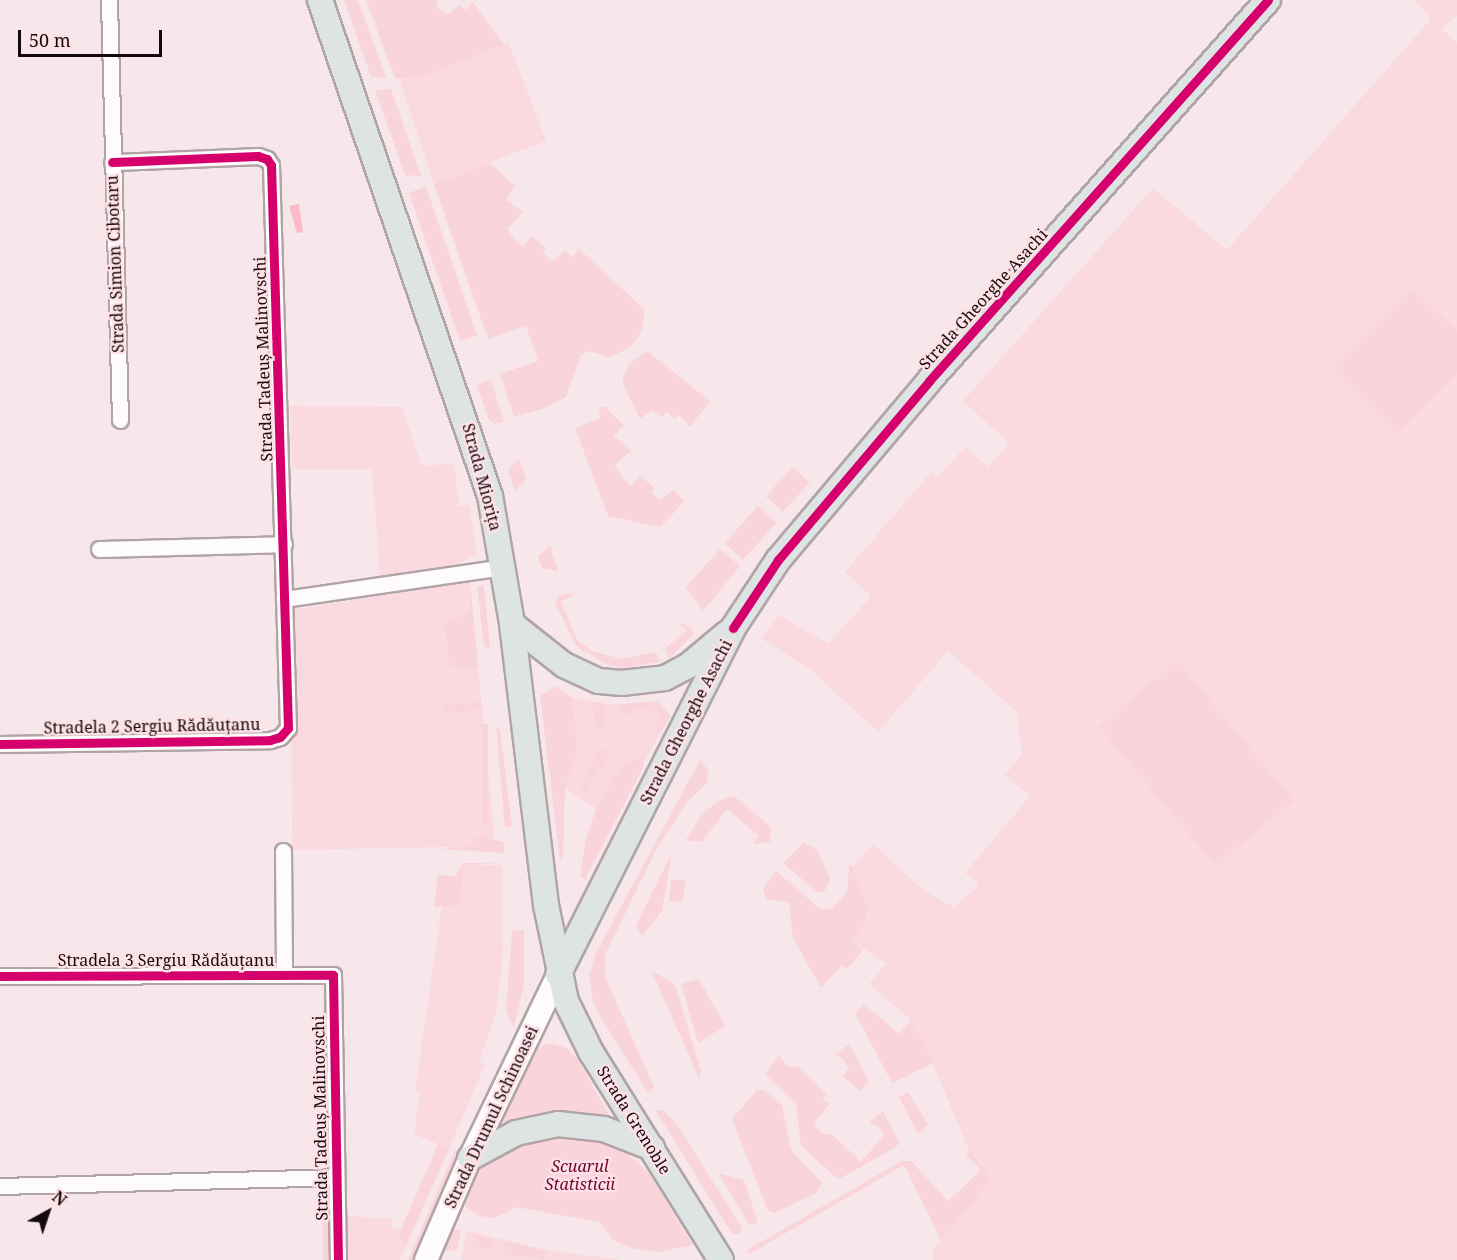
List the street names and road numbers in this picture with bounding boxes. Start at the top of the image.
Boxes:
street label: Strada Simion Cibotaru [102,175,128,353]
street label: Strada Gheorghe Asachi [915,225,1051,373]
street label: Strada Tadeuș Malinovschi [250,256,276,462]
street label: Strada Miorița [458,421,506,533]
street label: Strada Gheorghe Asachi [636,636,736,808]
street label: Stradela 2 Sergiu Rădăuțanu [44,715,260,737]
street label: Stradela 3 Sergiu Rădăuțanu [58,950,274,970]
street label: Strada Tadeuș Malinovschi [309,1015,331,1221]
street label: Strada Drumul Schinoasei [440,1023,542,1211]
street label: Strada Grenoble [593,1062,675,1178]

